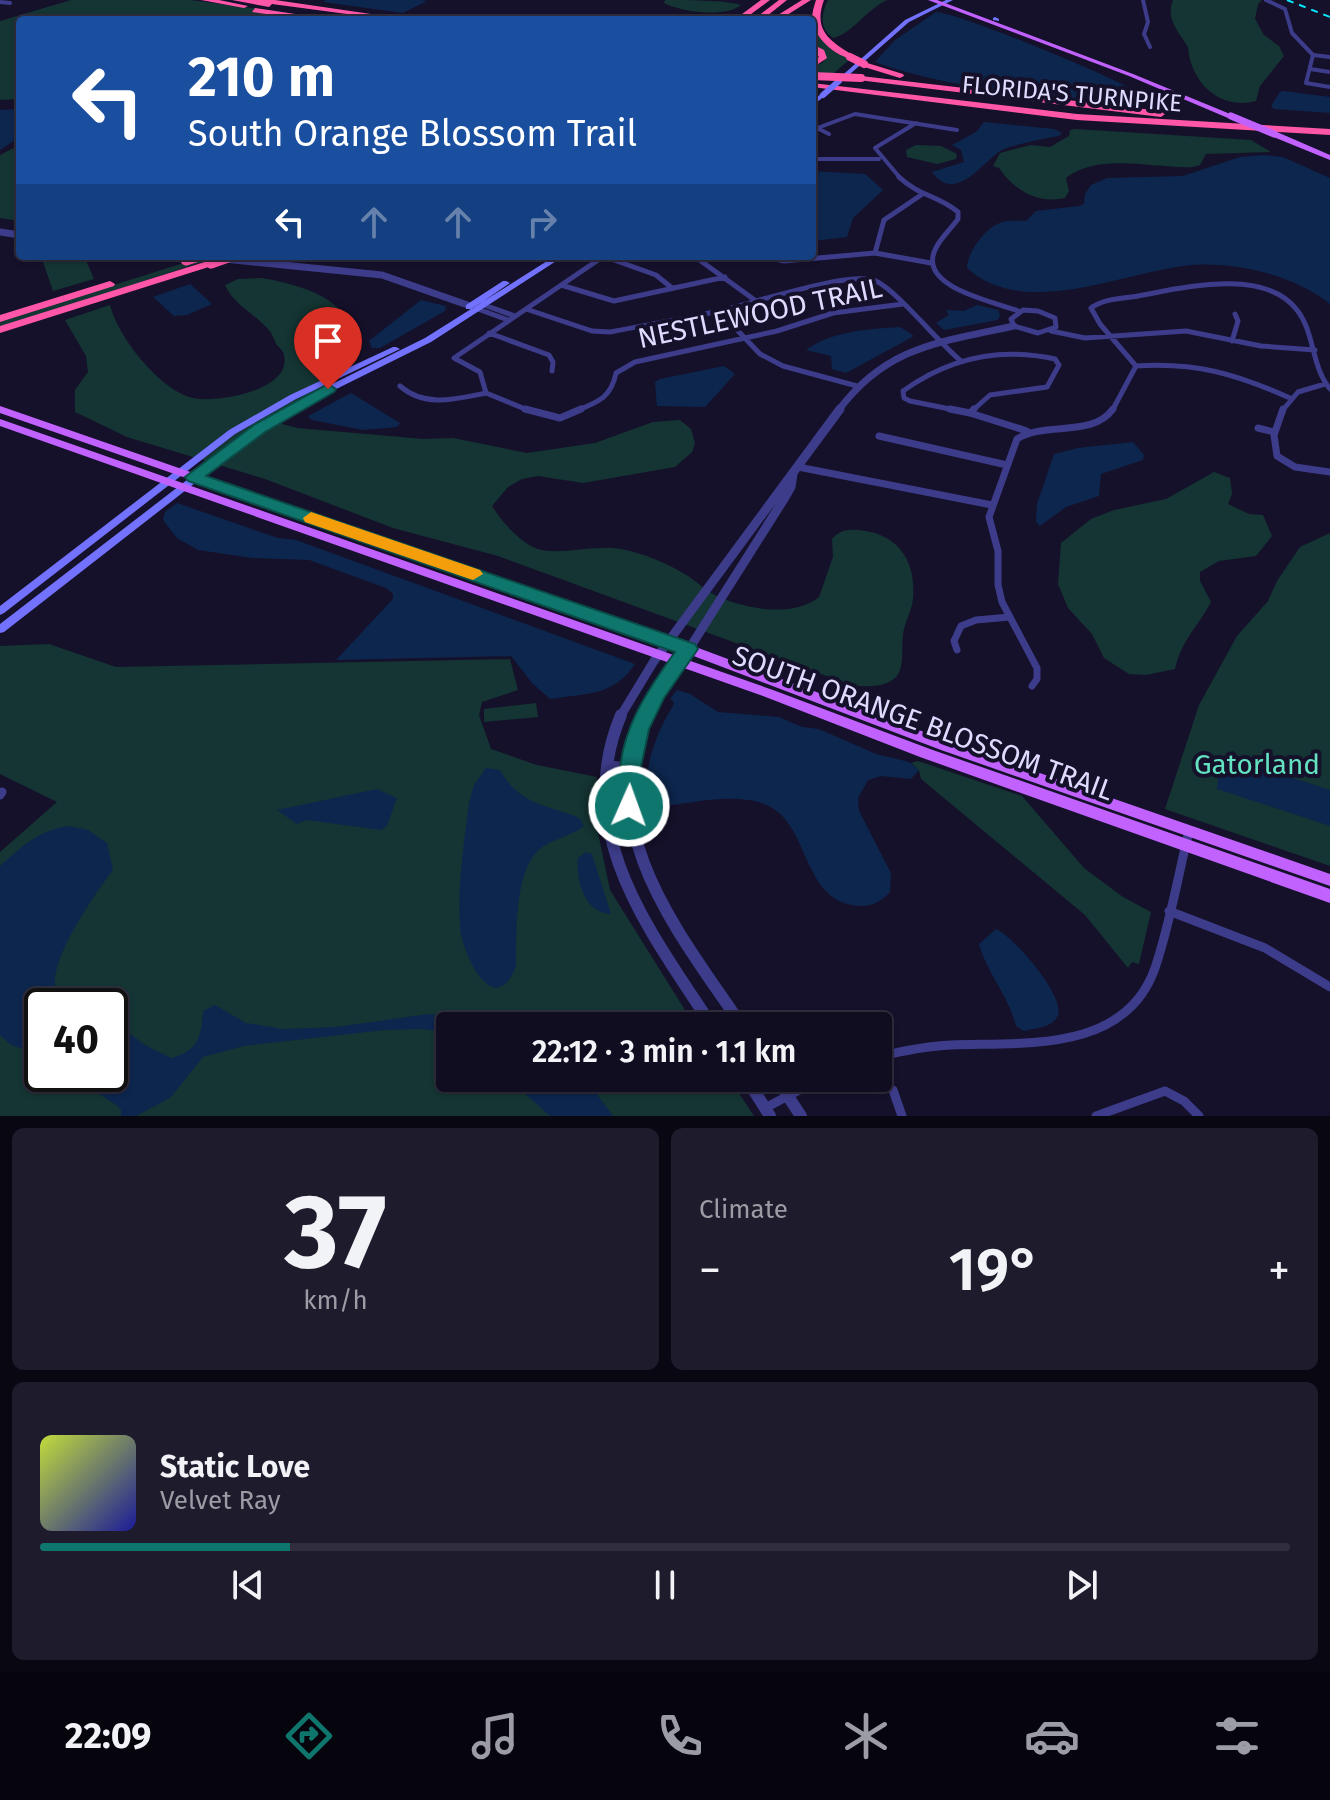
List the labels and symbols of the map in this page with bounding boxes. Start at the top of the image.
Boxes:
street label: FLORIDA'S TURNPIKE [961,70,1183,118]
street label: NESTLEWOOD TRAIL [635,271,885,355]
pin [294,307,362,389]
street label: SOUTH ORANGE BLOSSOM TRAIL [728,639,1118,807]
park label: Gatorland [1194,748,1320,781]
position arrow [587,764,671,848]
speed limit sign: 40 [24,988,128,1092]

